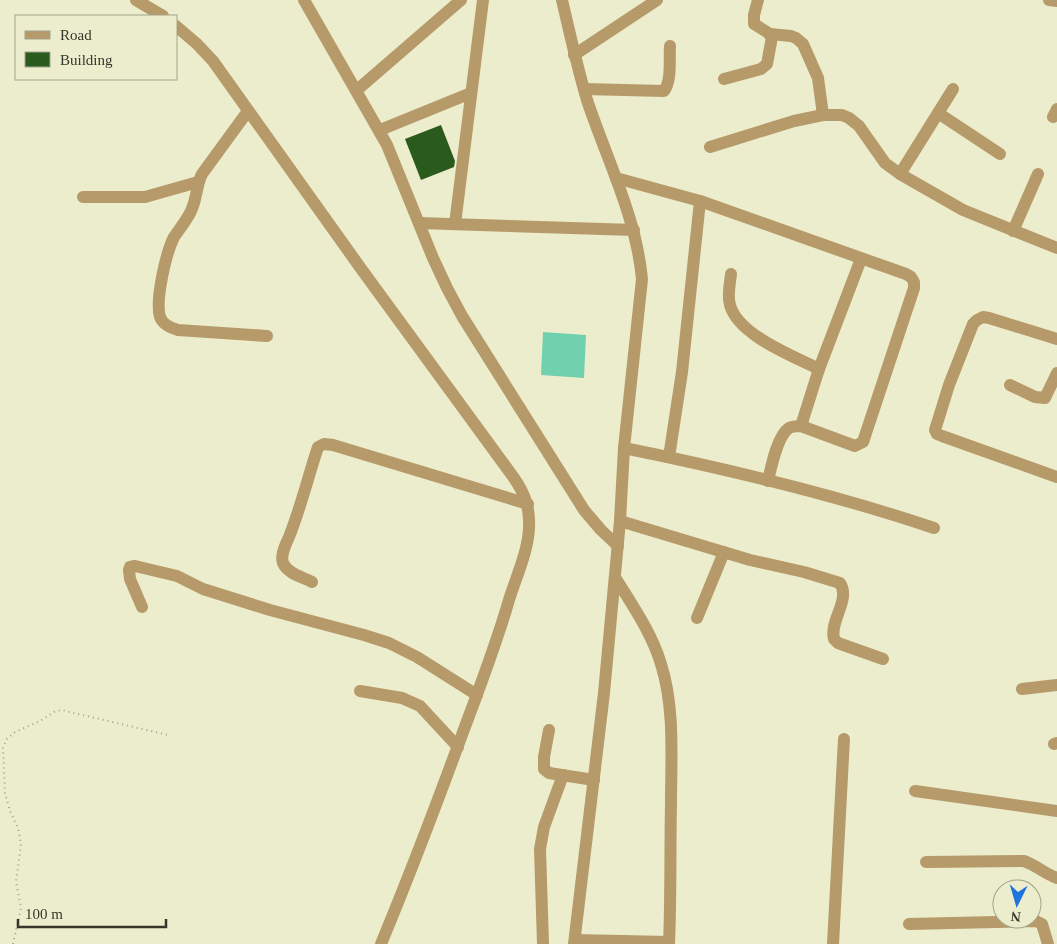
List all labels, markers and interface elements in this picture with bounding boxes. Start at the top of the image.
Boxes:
legend [15,15,178,80]
text: Road [60,27,92,43]
text: Building [60,52,113,68]
north arrow [992,879,1042,929]
scale bar [18,896,165,928]
text: 100 m [25,906,63,922]
text: N [1010,909,1022,924]

